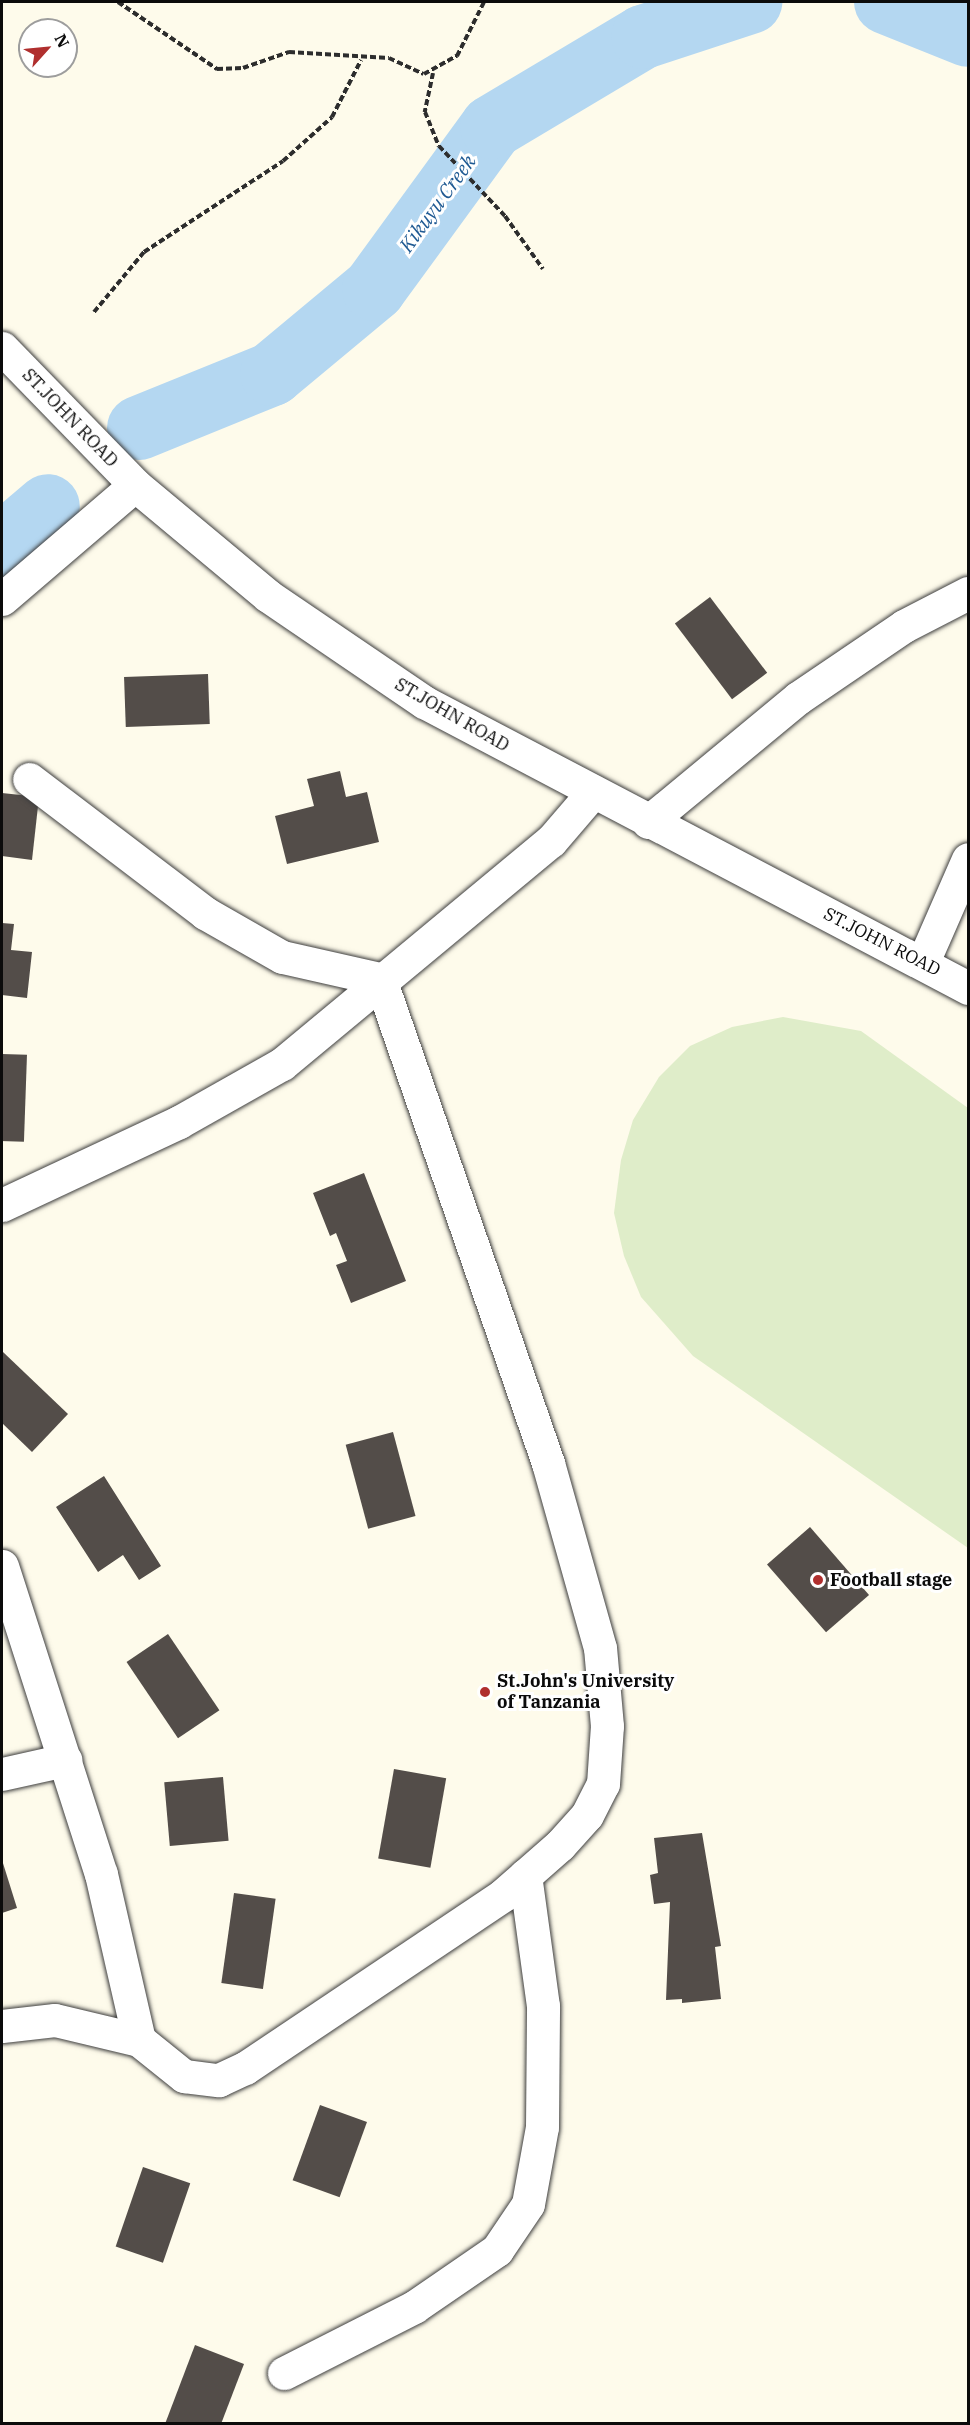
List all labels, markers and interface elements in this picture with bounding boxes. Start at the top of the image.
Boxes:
north arrow [18,18,78,78]
text: N [50,31,74,51]
water label: Kikuyu Creek [394,150,480,256]
street label: ST.JOHN ROAD [18,364,122,472]
street label: ST.JOHN ROAD [391,674,513,756]
street label: ST.JOHN ROAD [820,903,944,981]
place label: Football stage [830,1569,952,1591]
marker: Football stage [811,1573,825,1587]
place label: St.John's University of Tanzania [497,1671,674,1714]
marker: St.John's University of Tanzania [478,1685,492,1699]

